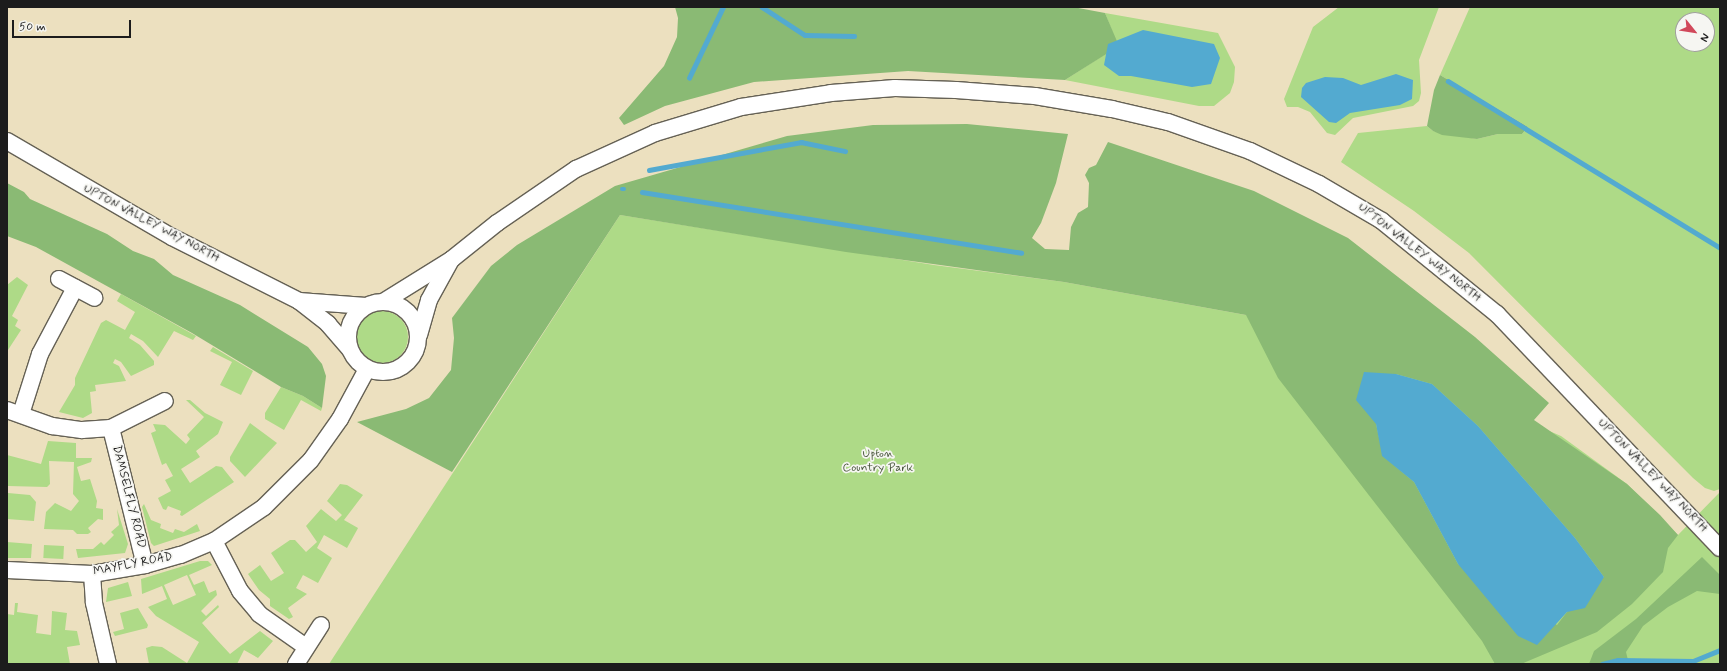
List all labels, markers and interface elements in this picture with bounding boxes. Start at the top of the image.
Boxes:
scale bar [14,12,133,38]
north arrow [1675,12,1715,52]
text: 50 m [19,19,46,35]
text: N [1697,31,1712,44]
street label: UPTON VALLEY WAY NORTH [79,181,223,267]
street label: UPTON VALLEY WAY NORTH [1353,199,1485,307]
street label: UPTON VALLEY WAY NORTH [1593,415,1711,537]
street label: DAMSELFLY ROAD [108,444,148,550]
park label: Upton Country Park [844,448,912,476]
street label: MAYFLY ROAD [93,550,173,580]

